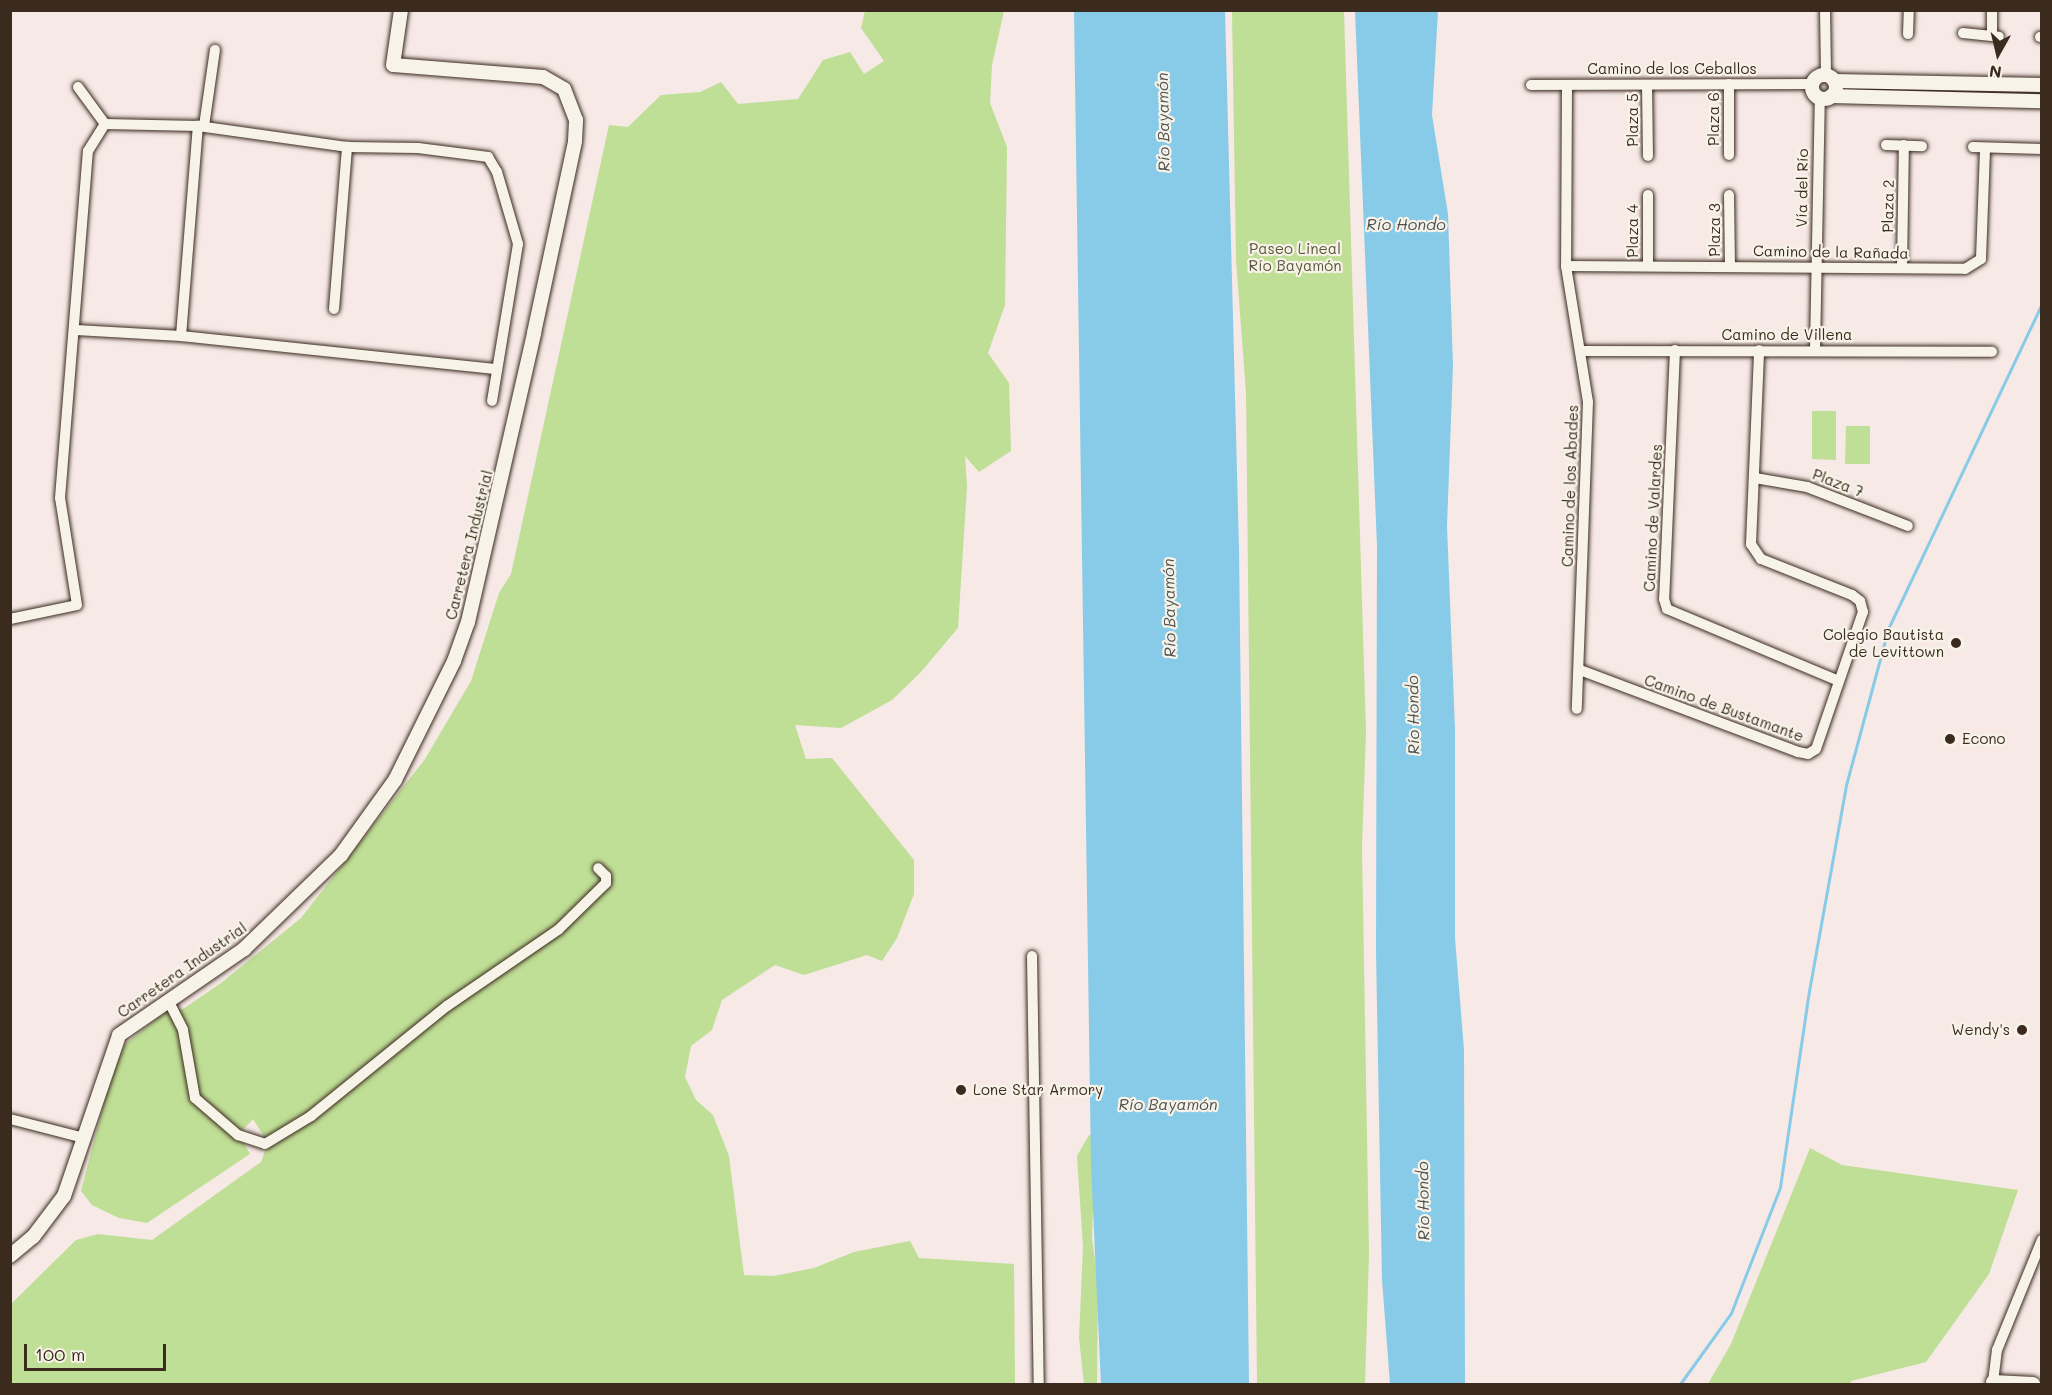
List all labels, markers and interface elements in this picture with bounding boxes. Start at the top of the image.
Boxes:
north arrow [1968,24,2028,84]
street label: Camino de los Ceballos [1587,60,1757,78]
text: N [1988,61,2003,84]
water label: Río Bayamón [1153,72,1173,172]
street label: Plaza 6 [1705,92,1723,146]
street label: Plaza 5 [1624,93,1642,147]
street label: Vía del Río [1792,148,1812,228]
street label: Plaza 2 [1879,179,1897,233]
street label: Plaza 3 [1706,203,1724,257]
street label: Plaza 4 [1624,204,1642,258]
water label: Río Hondo [1366,214,1446,234]
park label: Paseo Lineal Río Bayamón [1248,239,1342,274]
street label: Camino de la Rañada [1753,242,1909,262]
street label: Camino de Villena [1722,326,1852,344]
street label: Camino de los Abades [1558,405,1582,567]
street label: Camino de Valardes [1640,444,1666,592]
street label: Plaza 7 [1810,465,1866,501]
street label: Carretera Industrial [442,468,496,622]
water label: Río Bayamón [1159,558,1179,658]
place label: Colegio Bautista de Levittown [1823,625,1944,660]
marker: Colegio Bautista de Levittown [1949,636,1963,650]
street label: Camino de Bustamante [1642,671,1806,745]
water label: Río Hondo [1403,675,1423,755]
place label: Econo [1962,730,2006,748]
marker: Econo [1943,732,1957,746]
street label: Carretera Industrial [114,919,250,1021]
place label: Wendy's [1951,1021,2010,1039]
marker: Wendy's [2015,1023,2029,1037]
place label: Lone Star Armory [973,1081,1103,1099]
marker: Lone Star Armory [954,1083,968,1097]
water label: Río Bayamón [1118,1094,1218,1114]
water label: Río Hondo [1413,1161,1433,1241]
scale bar [27,1332,170,1370]
text: 100 m [35,1342,85,1366]

